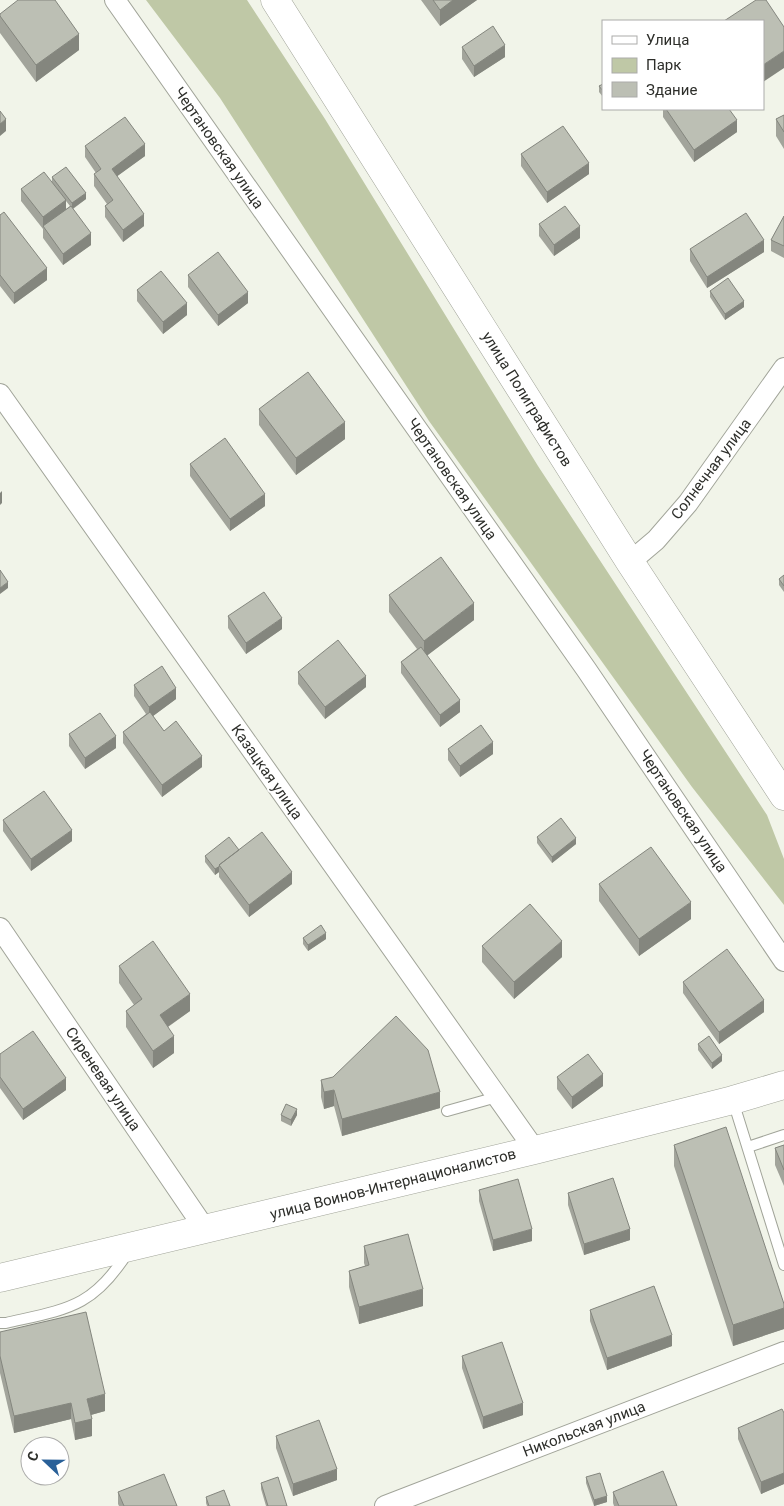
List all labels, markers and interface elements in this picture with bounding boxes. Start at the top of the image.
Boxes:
legend [602,20,764,110]
text: Улица [646,31,689,49]
text: Парк [646,56,681,74]
text: Здание [646,81,697,99]
street label: Чертановская улица [170,84,268,212]
street label: улица Полиграфистов [478,328,576,470]
street label: Чертановская улица [403,415,501,543]
street label: Солнечная улица [667,415,755,523]
street label: Казацкая улица [228,721,306,823]
street label: Чертановская улица [635,746,731,876]
street label: Сиреневая улица [62,1024,144,1134]
street label: улица Воинов-Интернационалистов [268,1145,518,1223]
street label: Никольская улица [520,1397,648,1461]
north arrow [20,1436,70,1486]
text: С [24,1449,42,1463]

